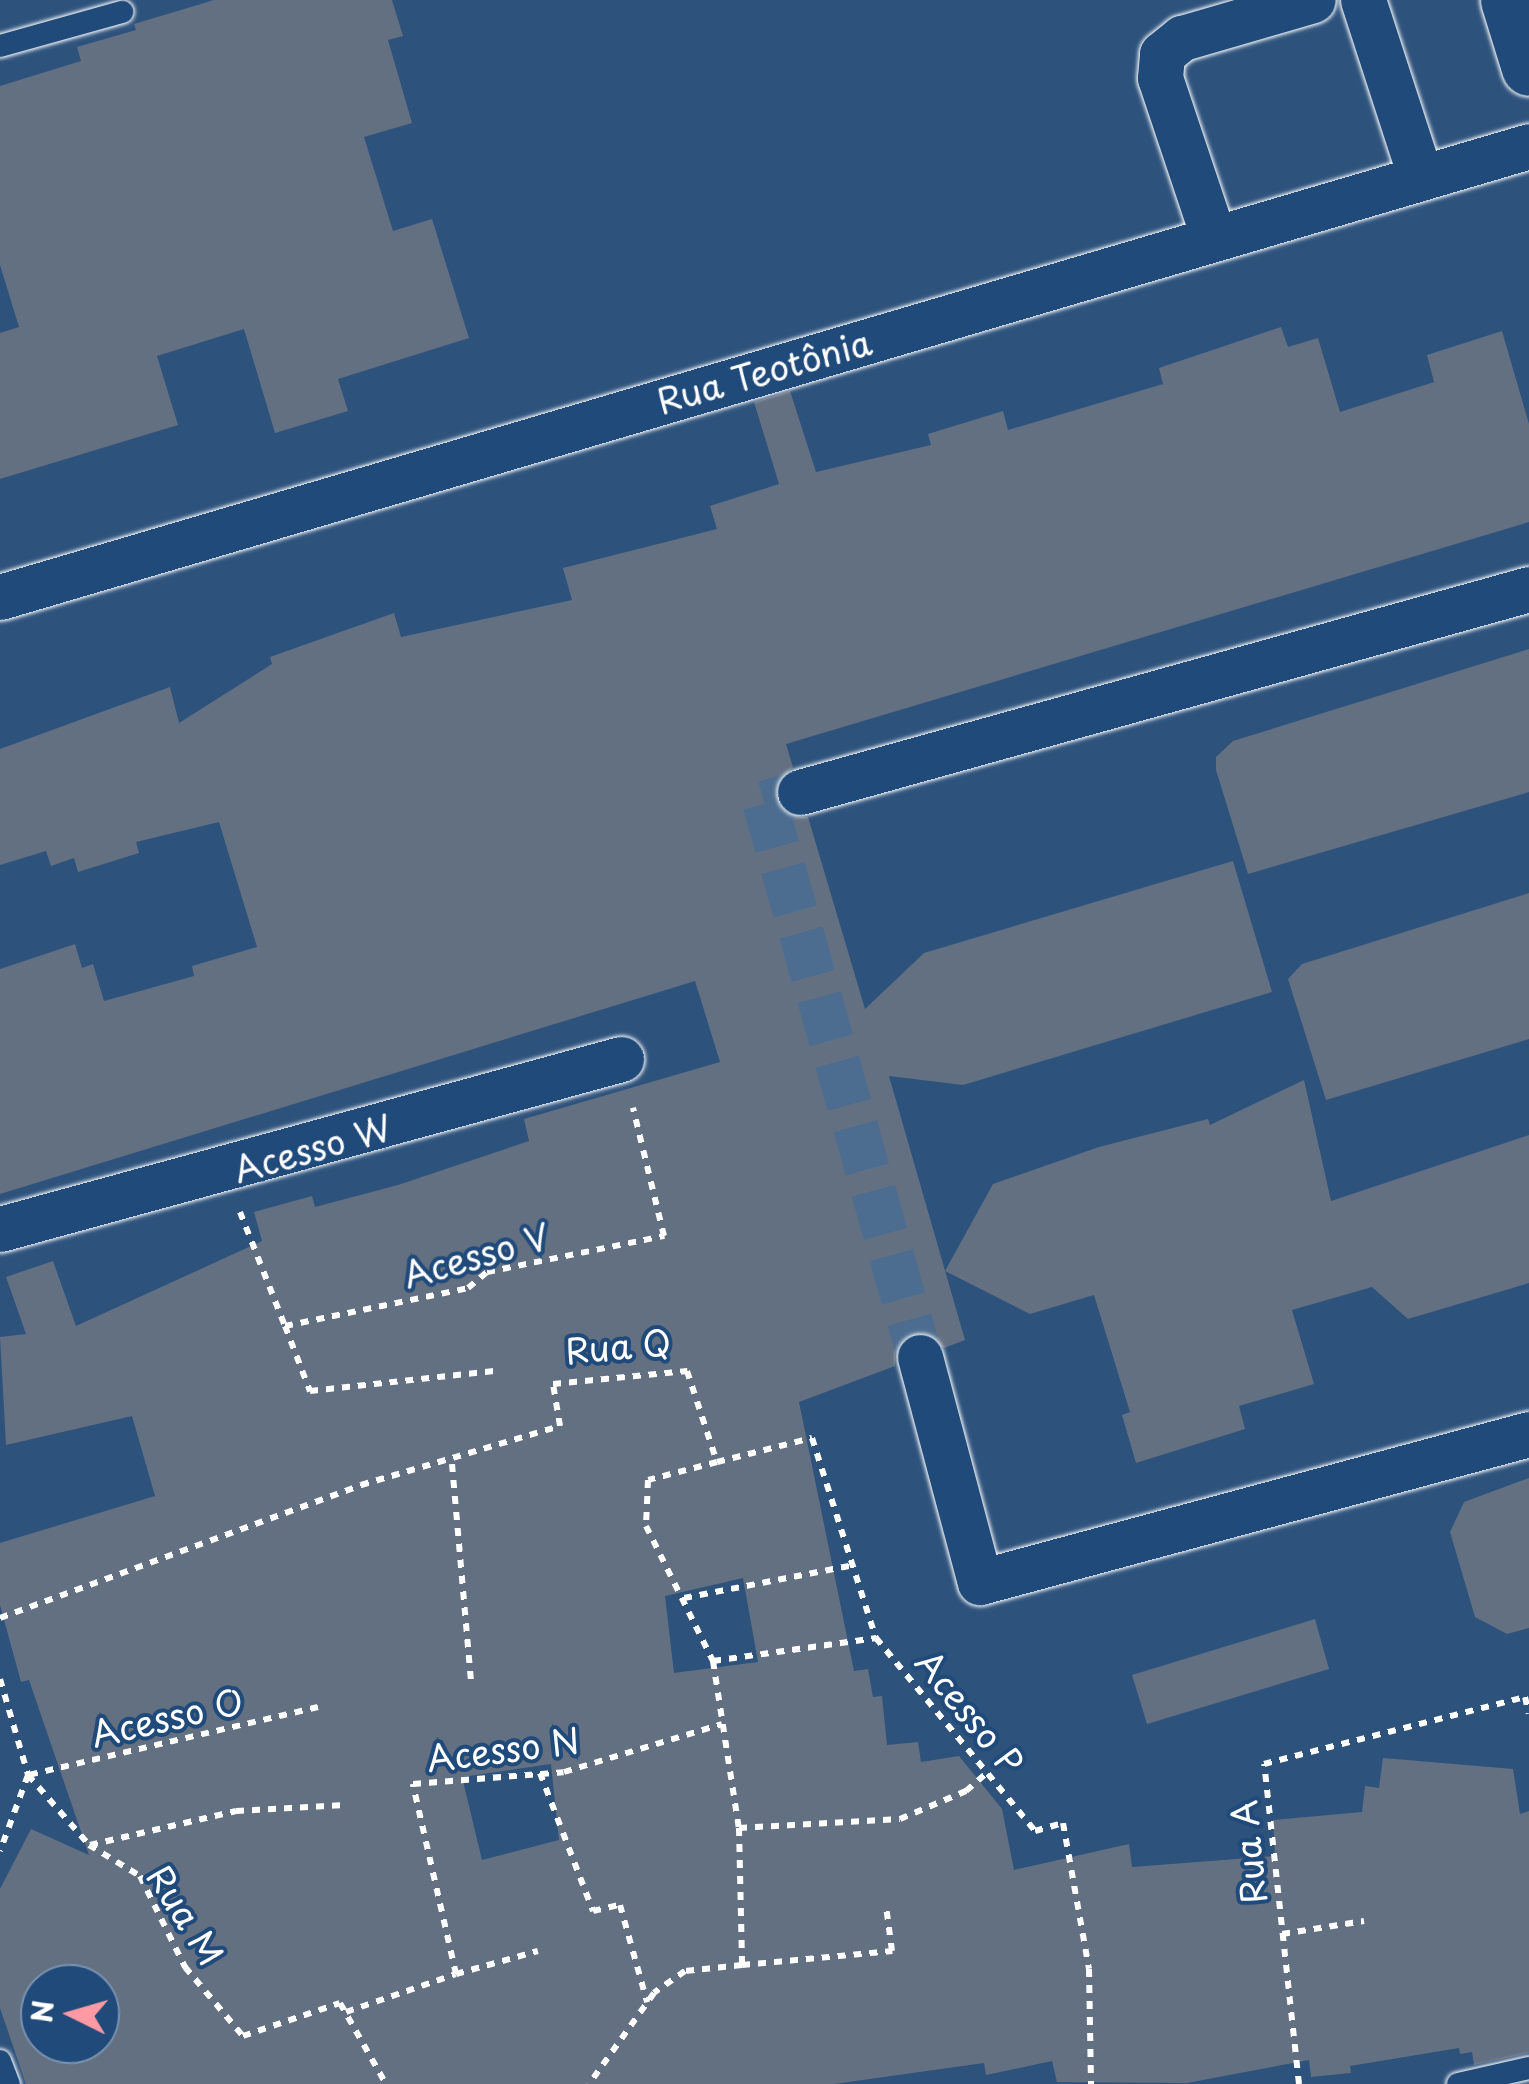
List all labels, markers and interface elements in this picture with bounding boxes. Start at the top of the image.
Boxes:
street label: Rua Teotônia [651,320,877,422]
street label: Acesso W [228,1105,396,1191]
street label: Acesso V [397,1214,555,1296]
street label: Rua Q [563,1320,673,1372]
street label: Acesso P [907,1641,1033,1783]
street label: Acesso O [87,1679,247,1755]
street label: Acesso N [424,1719,582,1779]
street label: Rua A [1222,1797,1274,1907]
street label: Rua M [139,1857,233,1973]
north arrow [20,1964,120,2064]
text: N [19,1999,64,2024]

